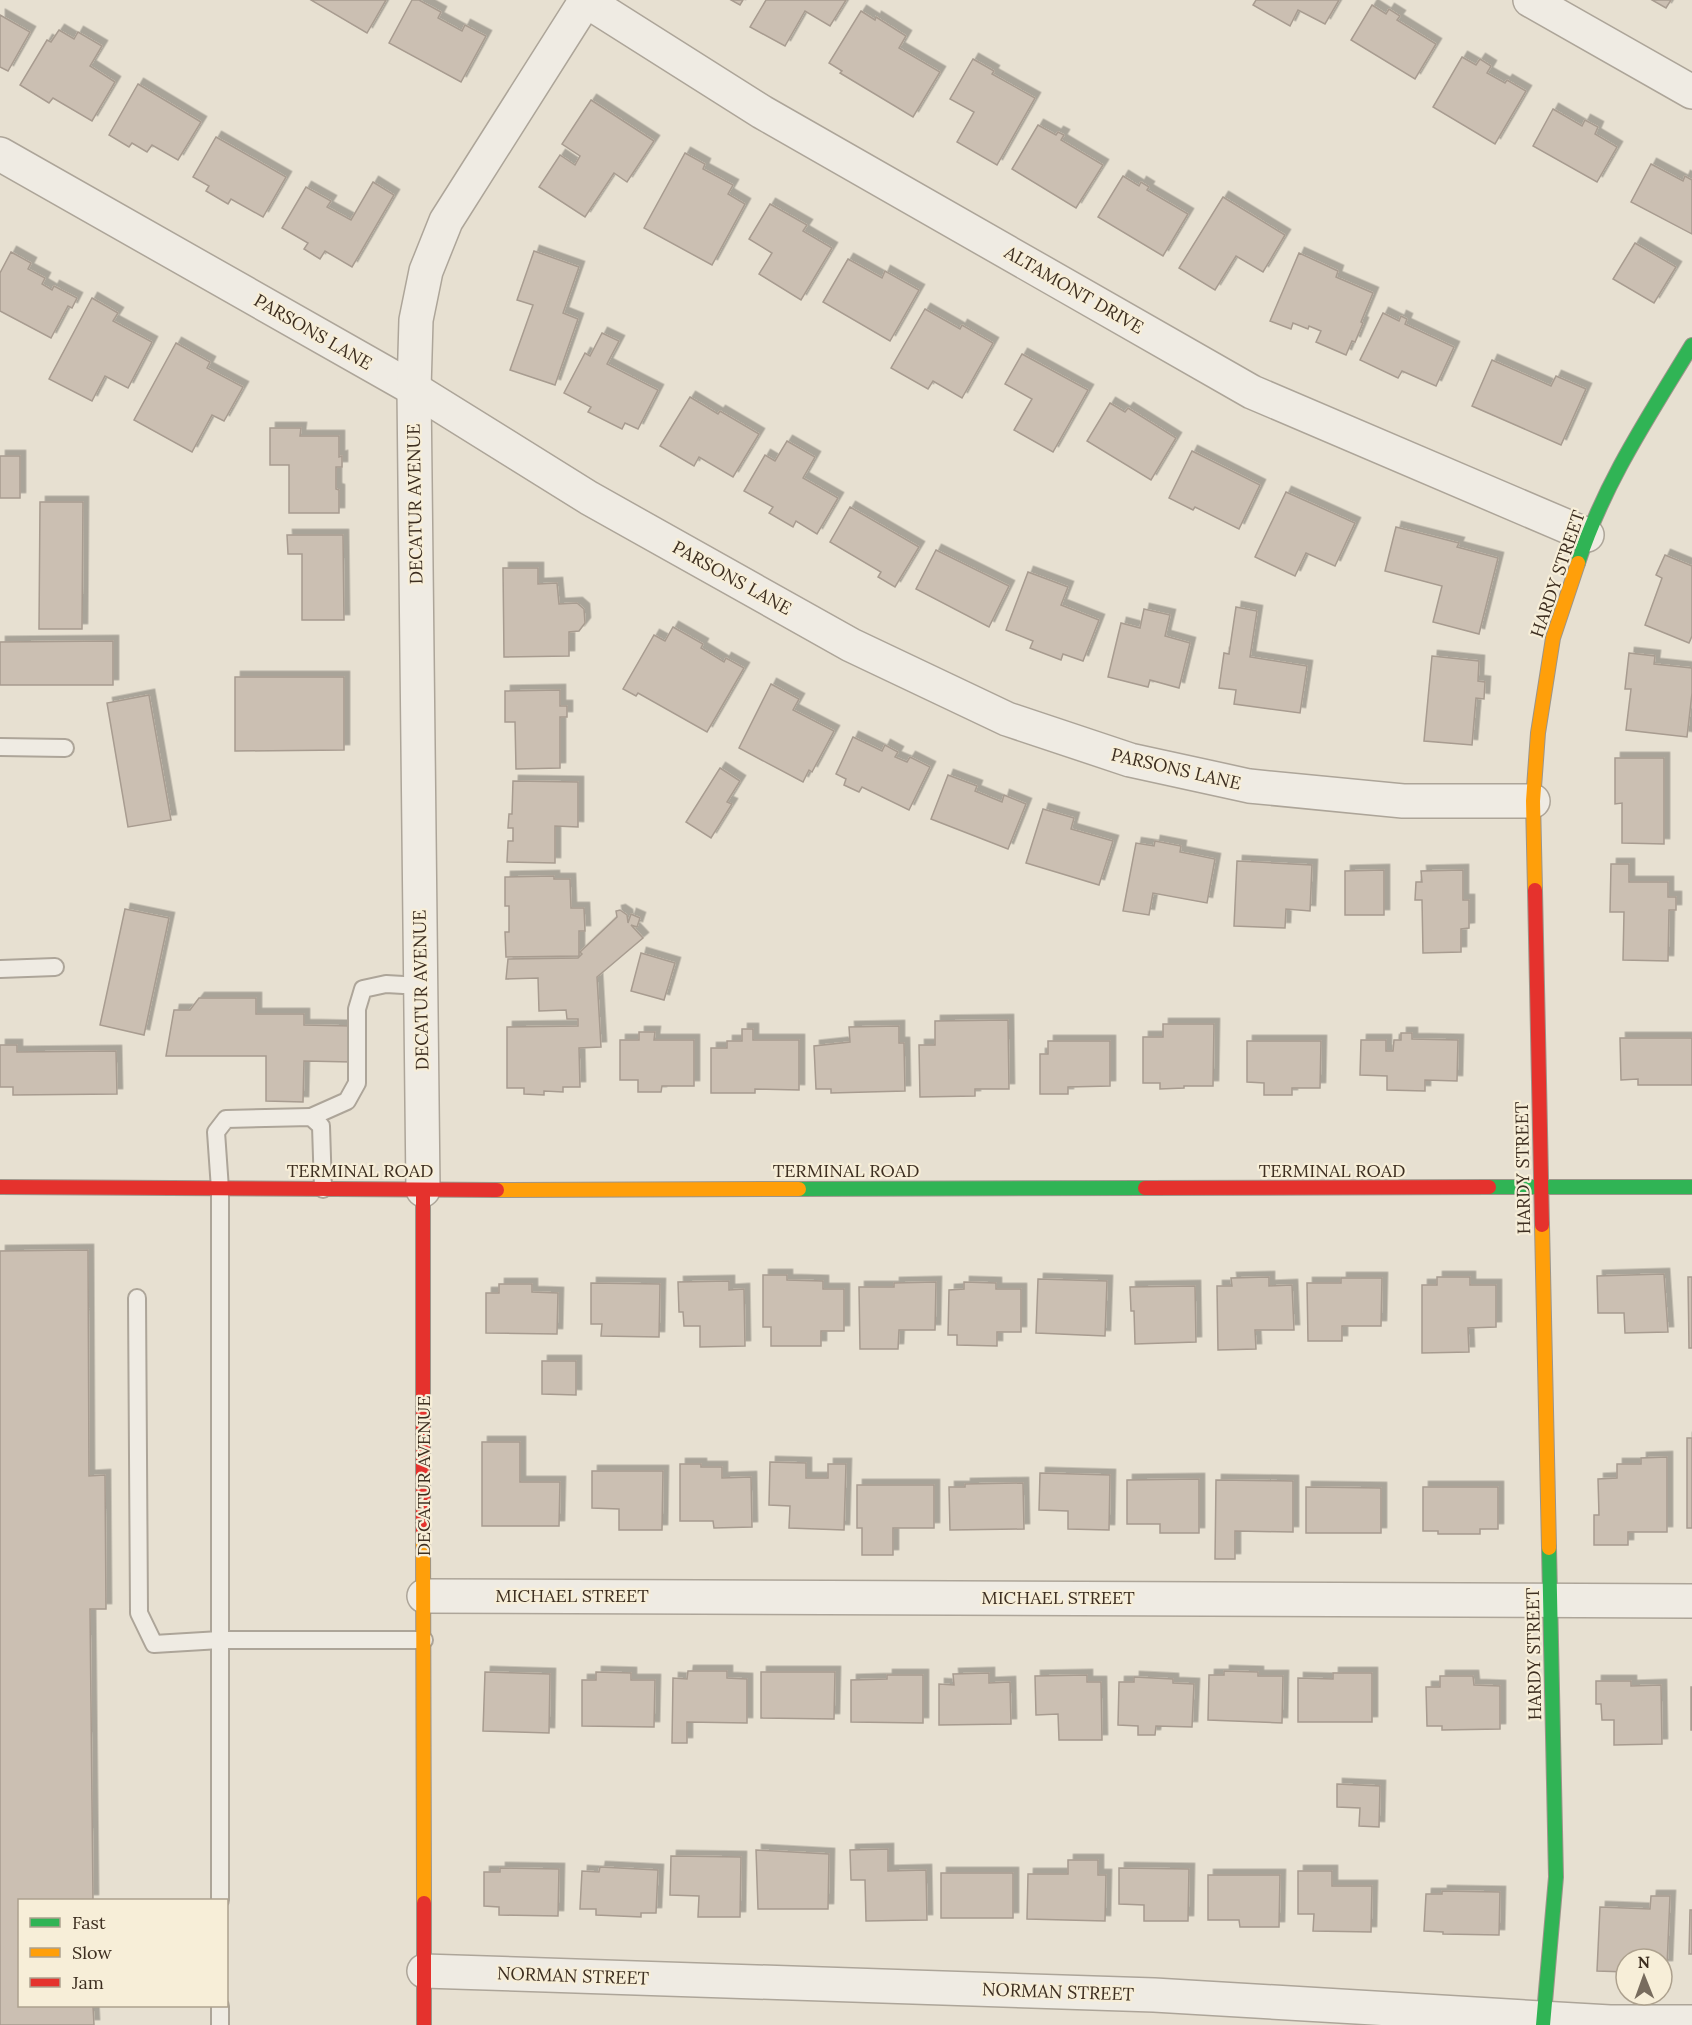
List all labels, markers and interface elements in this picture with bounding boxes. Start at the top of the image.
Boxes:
street label: ALTAMONT DRIVE [1000,240,1148,339]
street label: PARSONS LANE [250,288,376,375]
street label: DECATUR AVENUE [402,423,427,585]
street label: HARDY STREET [1525,507,1590,640]
street label: PARSONS LANE [669,535,796,620]
street label: PARSONS LANE [1109,742,1243,795]
street label: DECATUR AVENUE [408,909,433,1071]
street label: HARDY STREET [1510,1101,1535,1235]
street label: TERMINAL ROAD [287,1159,433,1182]
street label: TERMINAL ROAD [773,1159,919,1182]
street label: TERMINAL ROAD [1259,1159,1405,1182]
street label: DECATUR AVENUE [412,1396,435,1556]
street label: MICHAEL STREET [495,1584,649,1607]
street label: MICHAEL STREET [981,1586,1135,1609]
street label: HARDY STREET [1521,1587,1546,1721]
legend [18,1899,228,2007]
text: Fast [72,1911,106,1934]
text: Slow [72,1941,112,1964]
north arrow [1614,1947,1674,2007]
text: N [1637,1952,1650,1972]
street label: NORMAN STREET [497,1961,650,1990]
text: Jam [71,1971,104,1994]
street label: NORMAN STREET [982,1977,1135,2006]

